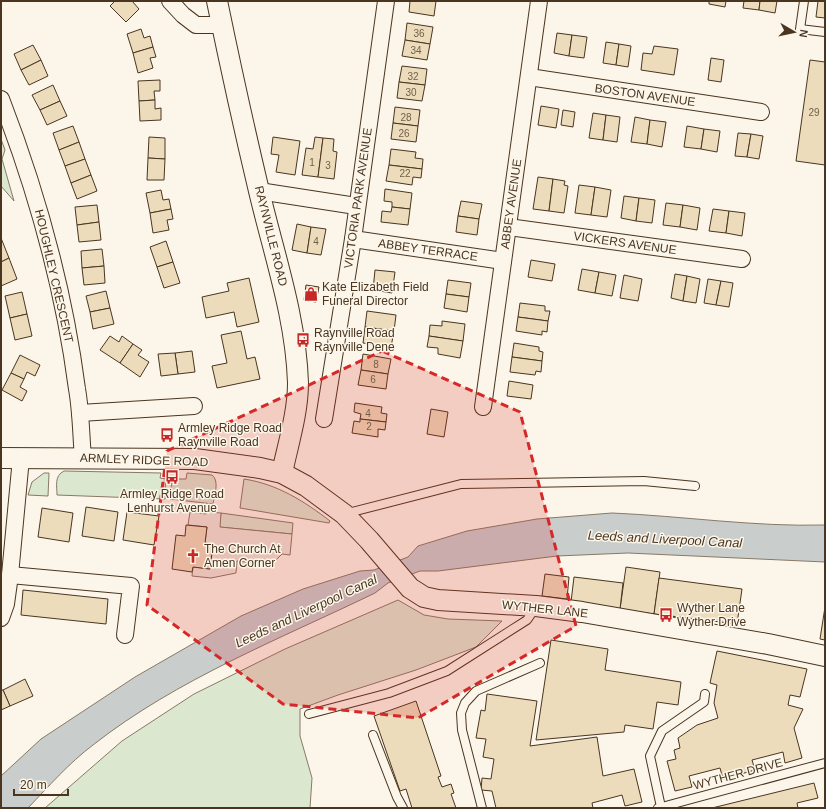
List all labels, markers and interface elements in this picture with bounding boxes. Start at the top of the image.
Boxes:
north arrow [774,12,814,52]
house number: 36 [413,28,425,39]
text: N [797,29,810,38]
house number: 34 [410,45,422,56]
house number: 32 [407,71,419,82]
street label: BOSTON AVENUE [594,81,696,109]
house number: 30 [405,87,417,98]
house number: 29 [808,107,820,118]
house number: 28 [400,112,412,123]
street label: VICTORIA PARK AVENUE [341,127,375,269]
house number: 26 [398,128,410,139]
house number: 1 [309,157,315,168]
street label: ABBEY AVENUE [498,158,524,250]
house number: 3 [325,160,331,171]
house number: 22 [399,168,411,179]
street label: RAYNVILLE ROAD [252,184,290,288]
street label: HOUGHLEY CRESCENT [32,208,76,345]
street label: VICKERS AVENUE [573,229,677,257]
house number: 4 [313,236,319,247]
street label: ABBEY TERRACE [377,236,479,264]
place label: Kate Elizabeth Field Funeral Director [322,280,429,308]
shop icon: Kate Elizabeth Field Funeral Director [303,286,319,302]
place label: Raynville Road Raynville Dene [314,326,395,354]
bus stop icon: Raynville Road Raynville Dene [295,332,311,348]
house number: 8 [373,359,379,370]
house number: 6 [370,374,376,385]
house number: 4 [365,408,371,419]
place label: Armley Ridge Road Raynville Road [178,421,282,449]
house number: 2 [366,421,372,432]
bus stop icon: Armley Ridge Road Raynville Road [159,427,175,443]
street label: ARMLEY RIDGE ROAD [80,451,209,469]
bus stop icon: Armley Ridge Road Lenhurst Avenue [164,469,180,485]
place label: Armley Ridge Road Lenhurst Avenue [120,487,224,515]
water label: Leeds and Liverpool Canal [587,527,744,551]
place label: The Church At Amen Corner [204,542,281,570]
church icon: The Church At Amen Corner [185,548,201,564]
water label: Leeds and Liverpool Canal [233,571,380,650]
street label: WYTHER LANE [501,598,589,620]
place label: Wyther Lane Wyther Drive [677,601,747,629]
bus stop icon: Wyther Lane Wyther Drive [658,607,674,623]
street label: WYTHER DRIVE [692,755,784,793]
scale bar [14,771,68,797]
text: 20 m [20,778,47,792]

